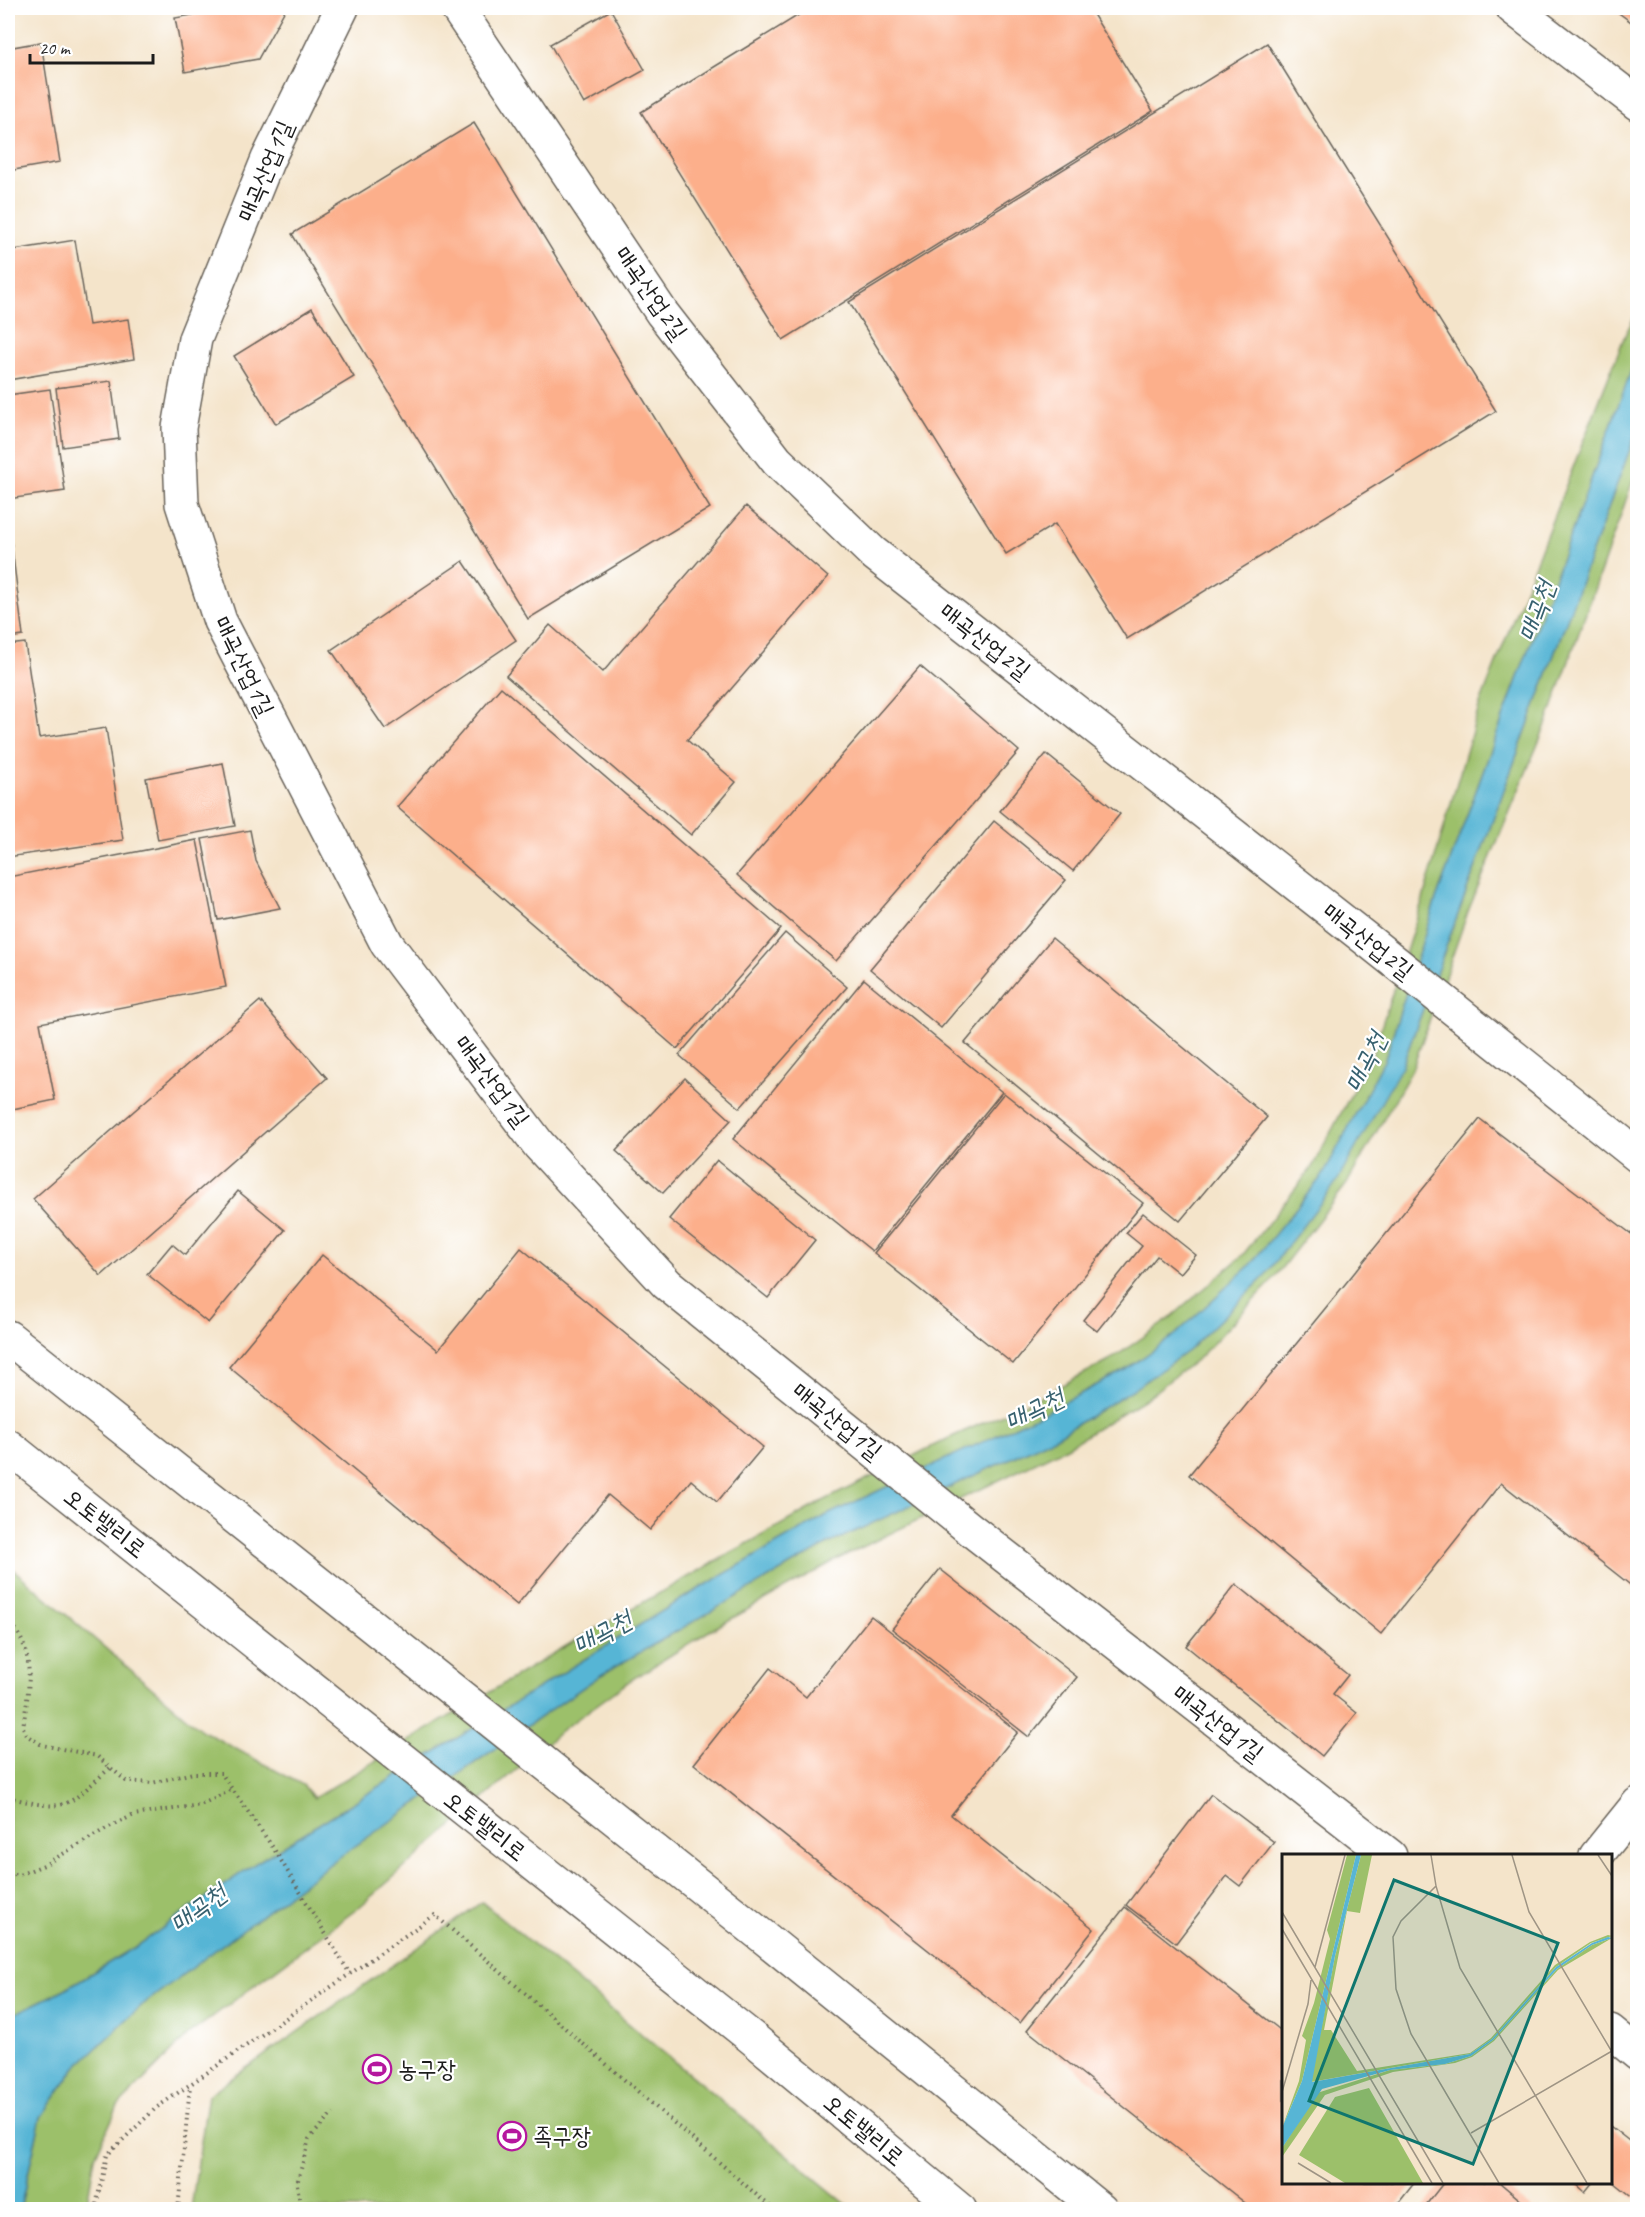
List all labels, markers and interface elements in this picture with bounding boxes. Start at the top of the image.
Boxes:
scale bar [30,27,153,65]
text: 20 m [39,37,72,59]
street label: 매곡산업1길 [230,116,300,226]
street label: 매곡산업2길 [608,240,694,346]
water label: 매곡천 [1510,573,1564,646]
street label: 매곡산업2길 [933,596,1037,686]
street label: 매곡산업1길 [207,611,281,721]
street label: 매곡산업2길 [1316,896,1420,986]
water label: 매곡천 [1337,1024,1395,1098]
street label: 매곡산업1길 [448,1029,536,1133]
street label: 매곡산업1길 [786,1376,888,1466]
water label: 매곡천 [999,1379,1072,1438]
street label: 오토밸리로 [58,1481,152,1565]
water label: 매곡천 [567,1601,640,1662]
street label: 매곡산업1길 [1166,1678,1270,1768]
street label: 오토밸리로 [438,1784,532,1868]
inset map [1282,1854,1612,2184]
water label: 매곡천 [163,1874,236,1940]
sports icon: 농구장 [361,2053,393,2085]
place label: 농구장 [398,2054,456,2084]
street label: 오토밸리로 [817,2087,911,2173]
sports icon: 족구장 [496,2120,528,2152]
place label: 족구장 [533,2121,591,2151]

